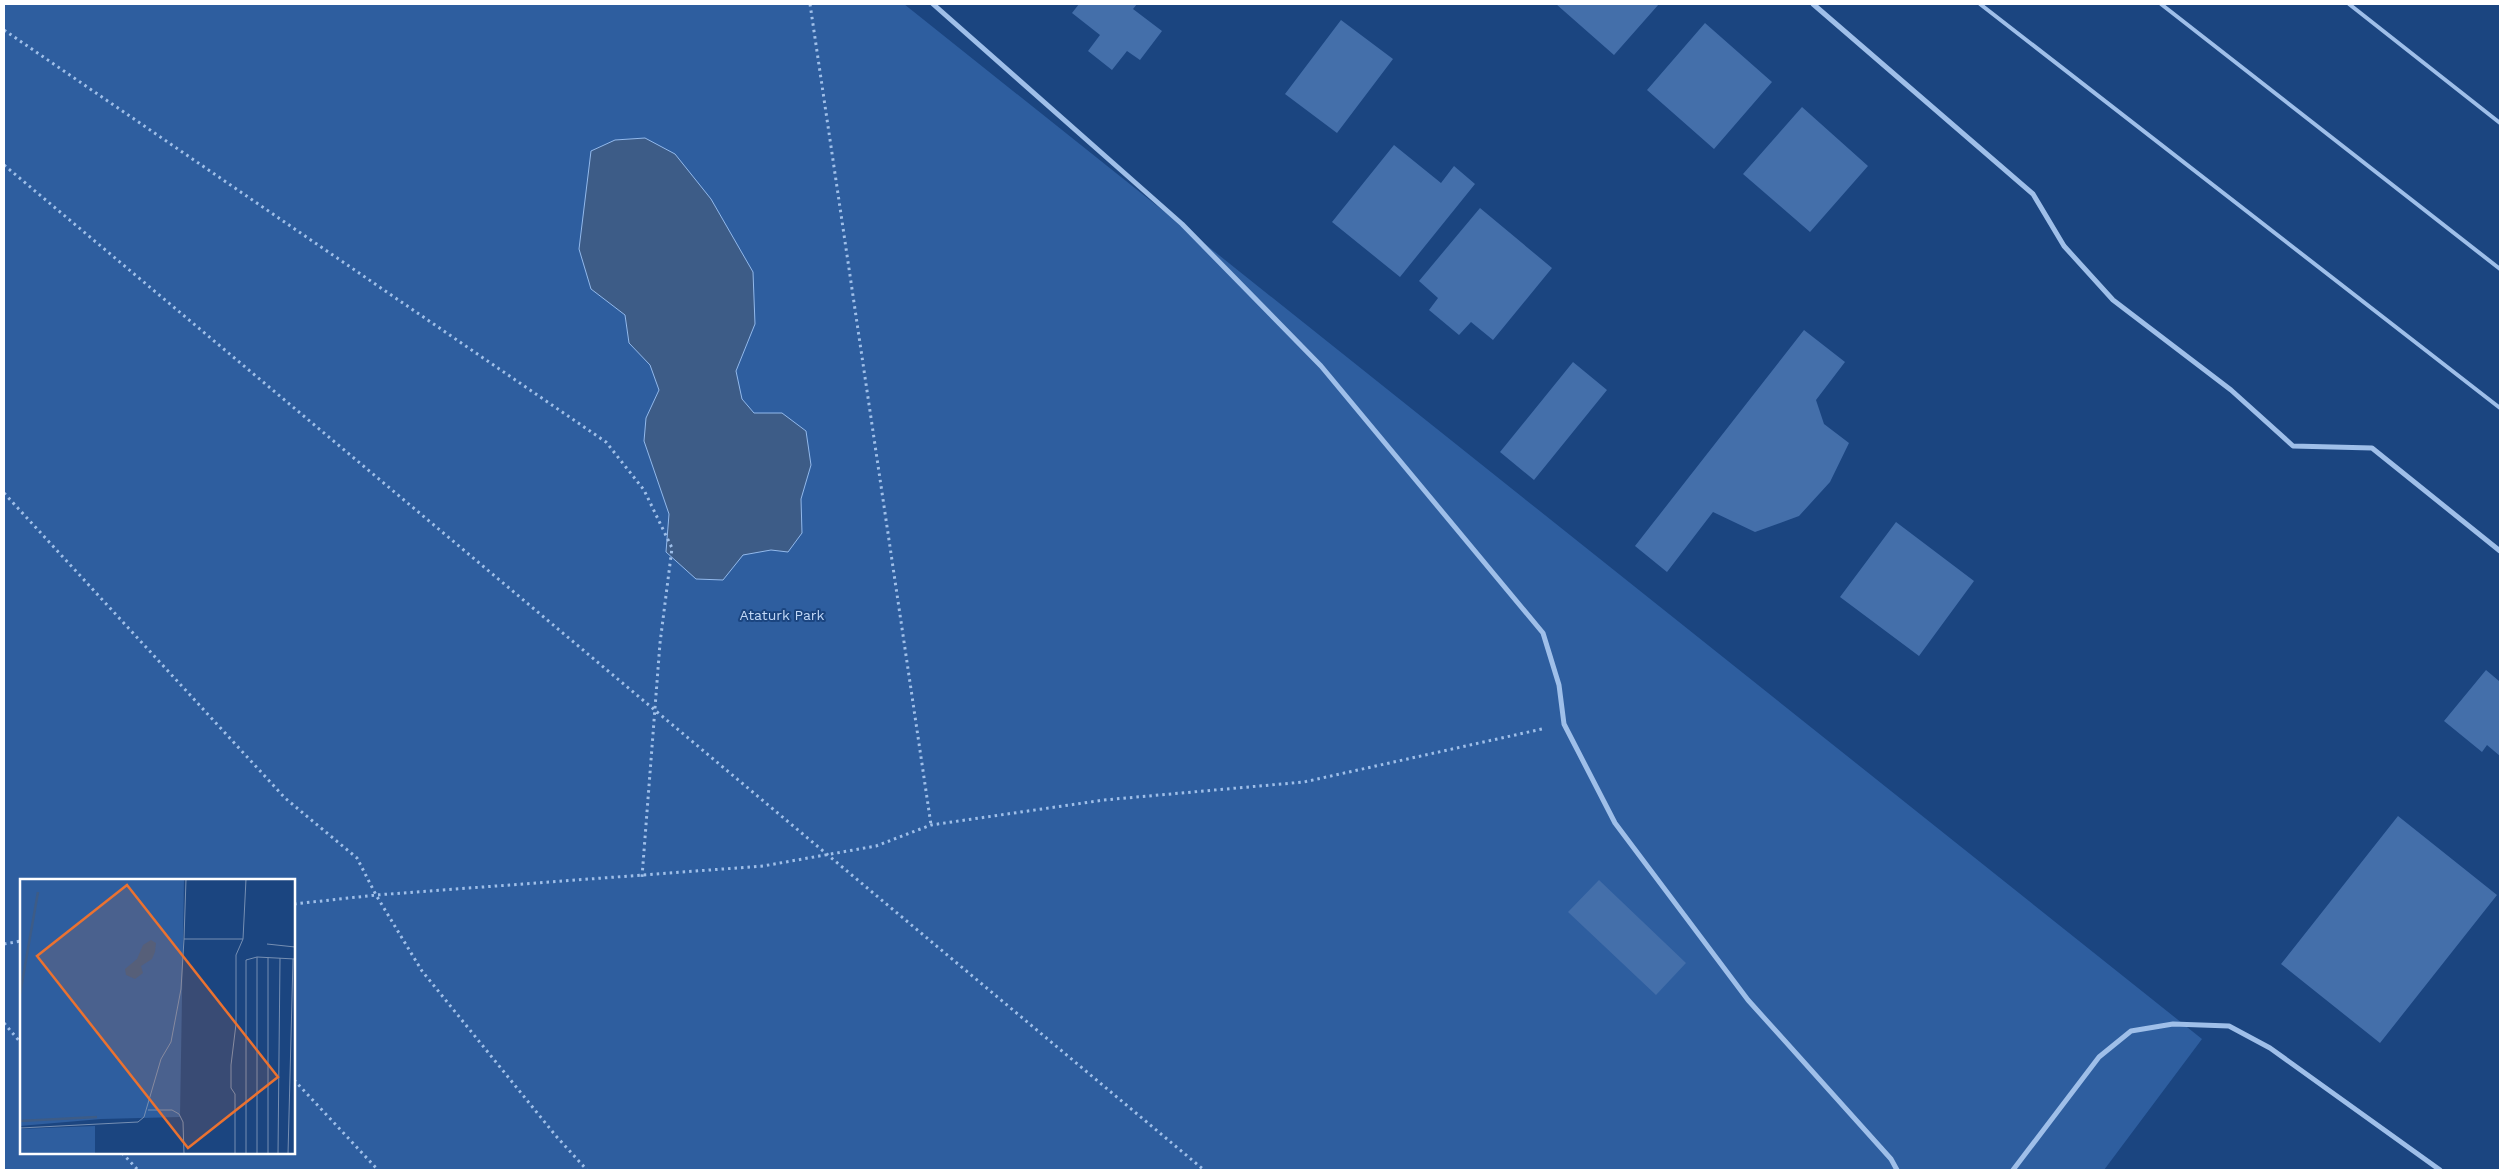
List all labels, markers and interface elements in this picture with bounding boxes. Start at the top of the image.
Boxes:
park label: Ataturk Park [740,607,825,623]
inset map [20,879,295,1154]

